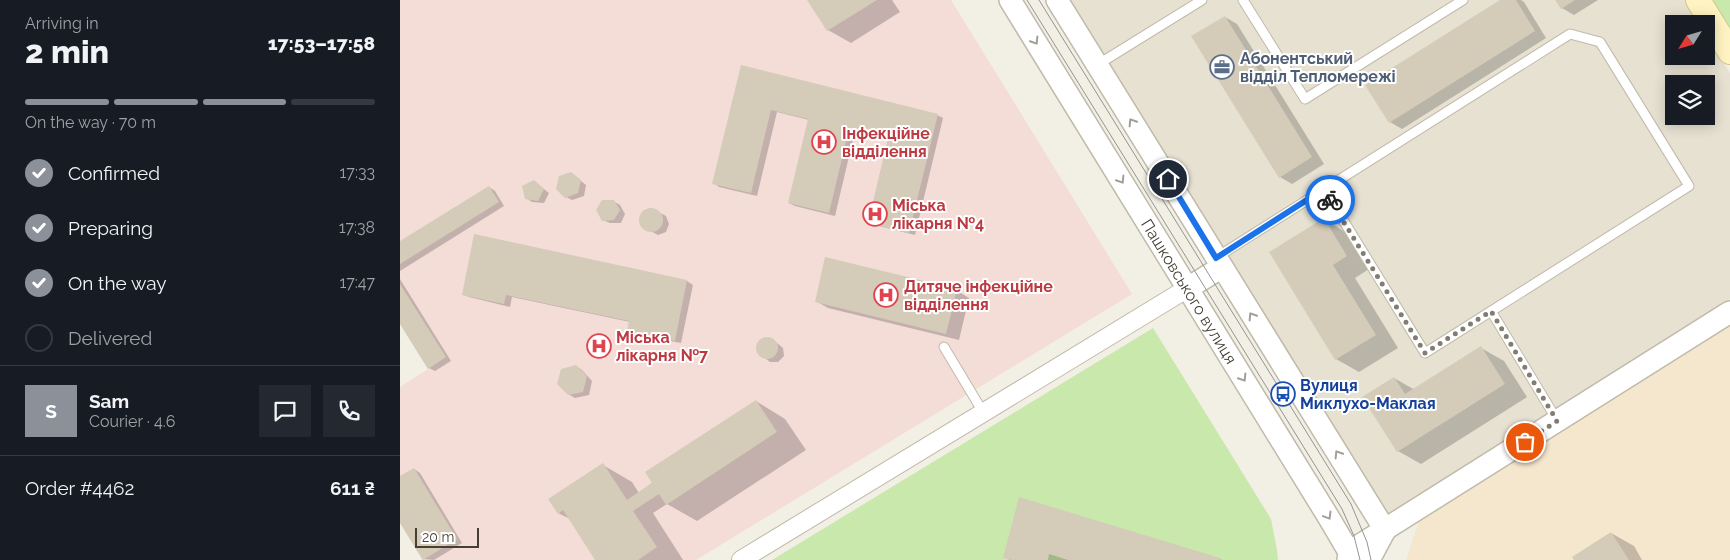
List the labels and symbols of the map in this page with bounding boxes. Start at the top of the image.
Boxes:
north arrow [1665,15,1715,65]
one-way arrow [1029,36,1039,45]
place label: Абонентський відділ Тепломережі [1240,49,1396,86]
office icon: Абонентський відділ Тепломережі [1209,54,1235,80]
one-way arrow [1129,118,1139,127]
place label: Інфекційне відділення [842,124,930,161]
hospital icon: Інфекційне відділення [811,129,837,155]
pin [1147,158,1189,200]
one-way arrow [1114,174,1124,183]
courier [1305,175,1355,225]
place label: Міська лікарня №4 [892,196,984,233]
hospital icon: Міська лікарня №4 [862,201,888,227]
street label: Пашковського вулиця [1137,216,1241,367]
place label: Дитяче інфекційне відділення [904,277,1053,314]
hospital icon: Дитяче інфекційне відділення [873,282,899,308]
one-way arrow [1249,312,1259,321]
place label: Міська лікарня №7 [616,328,708,365]
hospital icon: Міська лікарня №7 [586,333,612,359]
one-way arrow [1236,372,1246,381]
place label: Вулиця Миклухо-Маклая [1300,376,1436,413]
bus stop icon: Вулиця Миклухо-Маклая [1270,381,1296,407]
pin [1504,421,1546,463]
one-way arrow [1335,451,1344,460]
one-way arrow [1321,511,1331,520]
scale bar [415,525,479,548]

